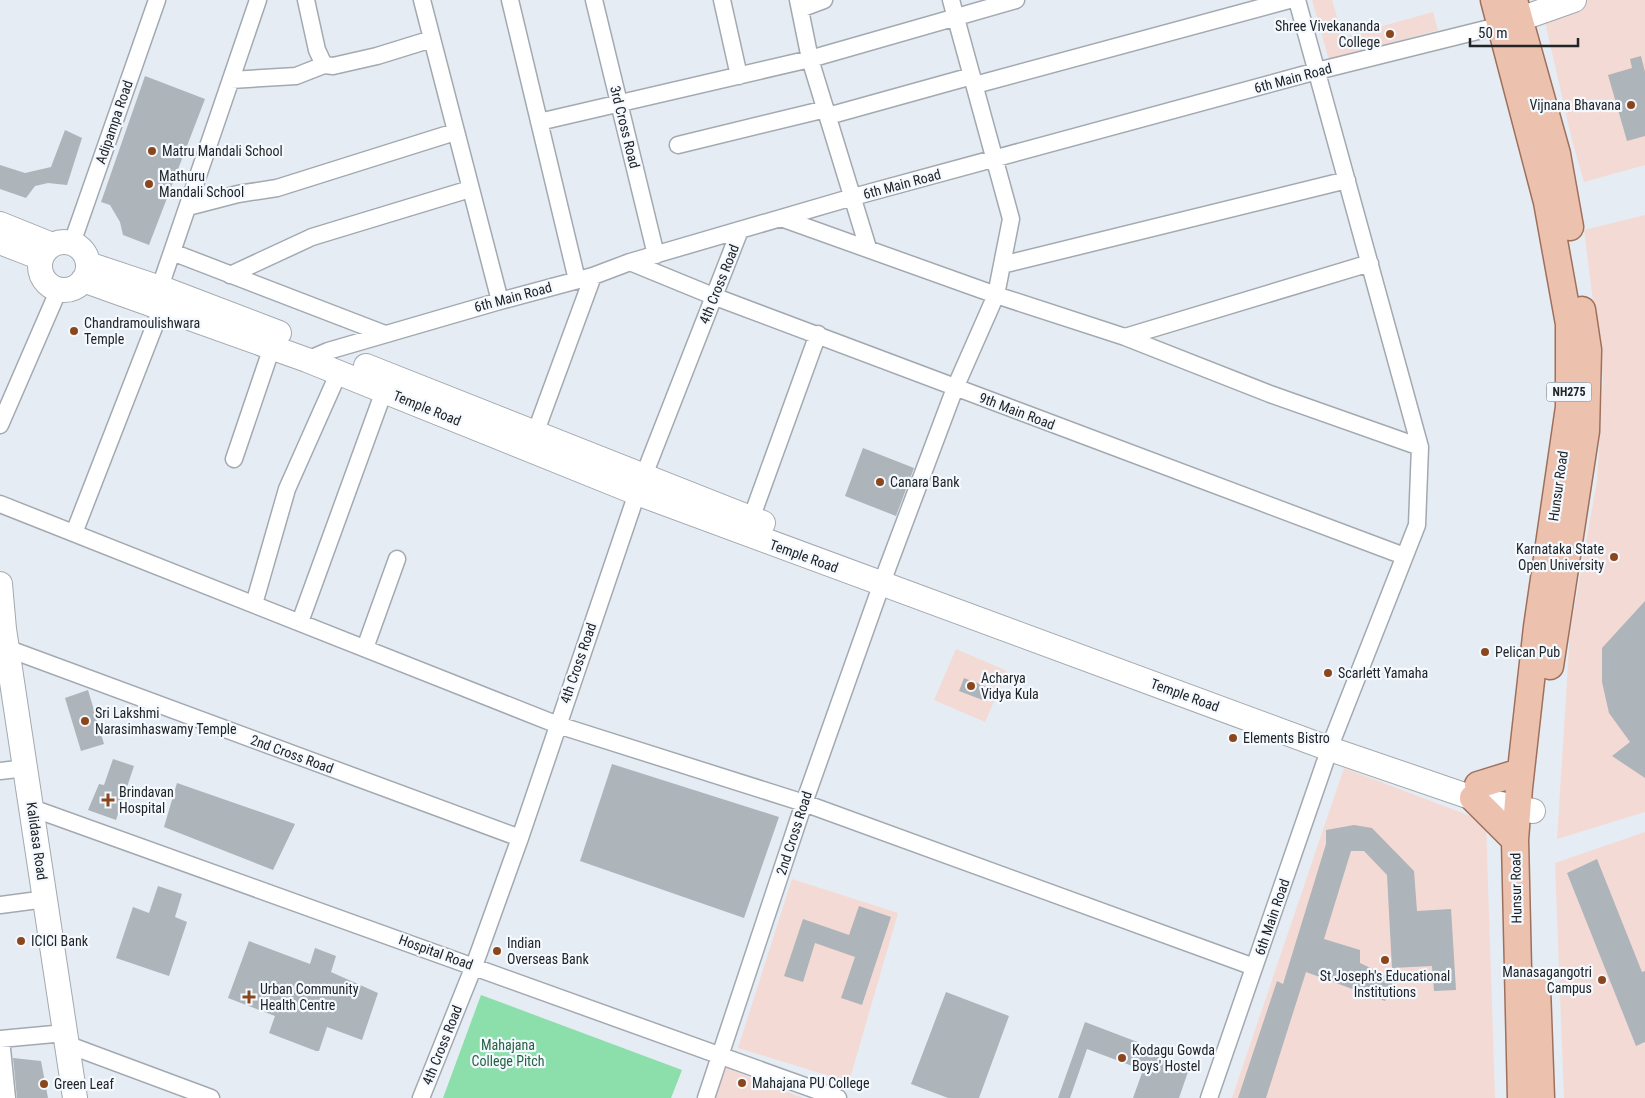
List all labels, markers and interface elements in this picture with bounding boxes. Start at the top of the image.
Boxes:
scale bar [1470,15,1578,47]
place label: Shree Vivekananda College [1275,18,1380,50]
text: 50 m [1478,24,1508,42]
marker: Shree Vivekananda College [1384,28,1396,40]
street label: 6th Main Road [1252,60,1334,96]
street label: Adipampa Road [92,78,136,166]
street label: 3rd Cross Road [607,84,643,170]
place label: Vijnana Bhavana [1530,97,1621,113]
marker: Vijnana Bhavana [1625,99,1637,111]
place label: Matru Mandali School [162,143,283,159]
marker: Matru Mandali School [146,145,158,157]
street label: 6th Main Road [861,166,943,202]
place label: Mathuru Mandali School [159,168,244,200]
marker: Mathuru Mandali School [143,178,155,190]
street label: 4th Cross Road [696,242,742,326]
street label: 6th Main Road [472,279,554,315]
place label: Chandramoulishwara Temple [84,315,200,347]
marker: Chandramoulishwara Temple [68,325,80,337]
road number: NH275 [1546,382,1592,402]
street label: Temple Road [391,387,463,429]
street label: 9th Main Road [977,389,1057,433]
street label: Hunsur Road [1545,450,1571,522]
place label: Canara Bank [890,474,960,490]
marker: Canara Bank [874,476,886,488]
street label: Temple Road [768,536,840,576]
place label: Karnataka State Open University [1516,541,1604,573]
marker: Karnataka State Open University [1608,551,1620,563]
street label: 4th Cross Road [557,621,599,705]
place label: Pelican Pub [1495,644,1560,660]
marker: Pelican Pub [1479,646,1491,658]
place label: Scarlett Yamaha [1338,665,1428,681]
marker: Scarlett Yamaha [1322,667,1334,679]
place label: Acharya Vidya Kula [981,670,1039,702]
street label: Temple Road [1149,675,1221,715]
marker: Acharya Vidya Kula [965,680,977,692]
place label: Sri Lakshmi Narasimhaswamy Temple [95,705,237,737]
marker: Sri Lakshmi Narasimhaswamy Temple [79,715,91,727]
place label: Elements Bistro [1243,730,1330,746]
street label: 2nd Cross Road [248,732,336,776]
marker: Elements Bistro [1227,732,1239,744]
place label: Brindavan Hospital [119,784,174,816]
street label: 2nd Cross Road [773,789,815,877]
marker: Brindavan Hospital [101,793,115,807]
street label: Kalidasa Road [24,801,50,881]
street label: Hunsur Road [1507,852,1525,924]
street label: 6th Main Road [1251,877,1293,957]
street label: Hospital Road [397,931,475,973]
place label: ICICI Bank [31,933,89,949]
marker: ICICI Bank [15,935,27,947]
place label: Indian Overseas Bank [507,935,590,967]
marker: Indian Overseas Bank [491,945,503,957]
marker: St Joseph's Educational Institutions [1379,954,1391,966]
place label: Manasagangotri Campus [1502,964,1592,996]
place label: St Joseph's Educational Institutions [1320,968,1450,1000]
marker: Manasagangotri Campus [1596,974,1608,986]
place label: Urban Community Health Centre [260,981,359,1013]
marker: Urban Community Health Centre [242,990,256,1004]
street label: 4th Cross Road [419,1003,465,1087]
park label: Mahajana College Pitch [472,1037,544,1069]
place label: Kodagu Gowda Boys' Hostel [1132,1042,1215,1074]
marker: Kodagu Gowda Boys' Hostel [1116,1052,1128,1064]
place label: Mahajana PU College [752,1075,870,1091]
place label: Green Leaf [54,1076,114,1092]
marker: Mahajana PU College [736,1077,748,1089]
marker: Green Leaf [38,1078,50,1090]

